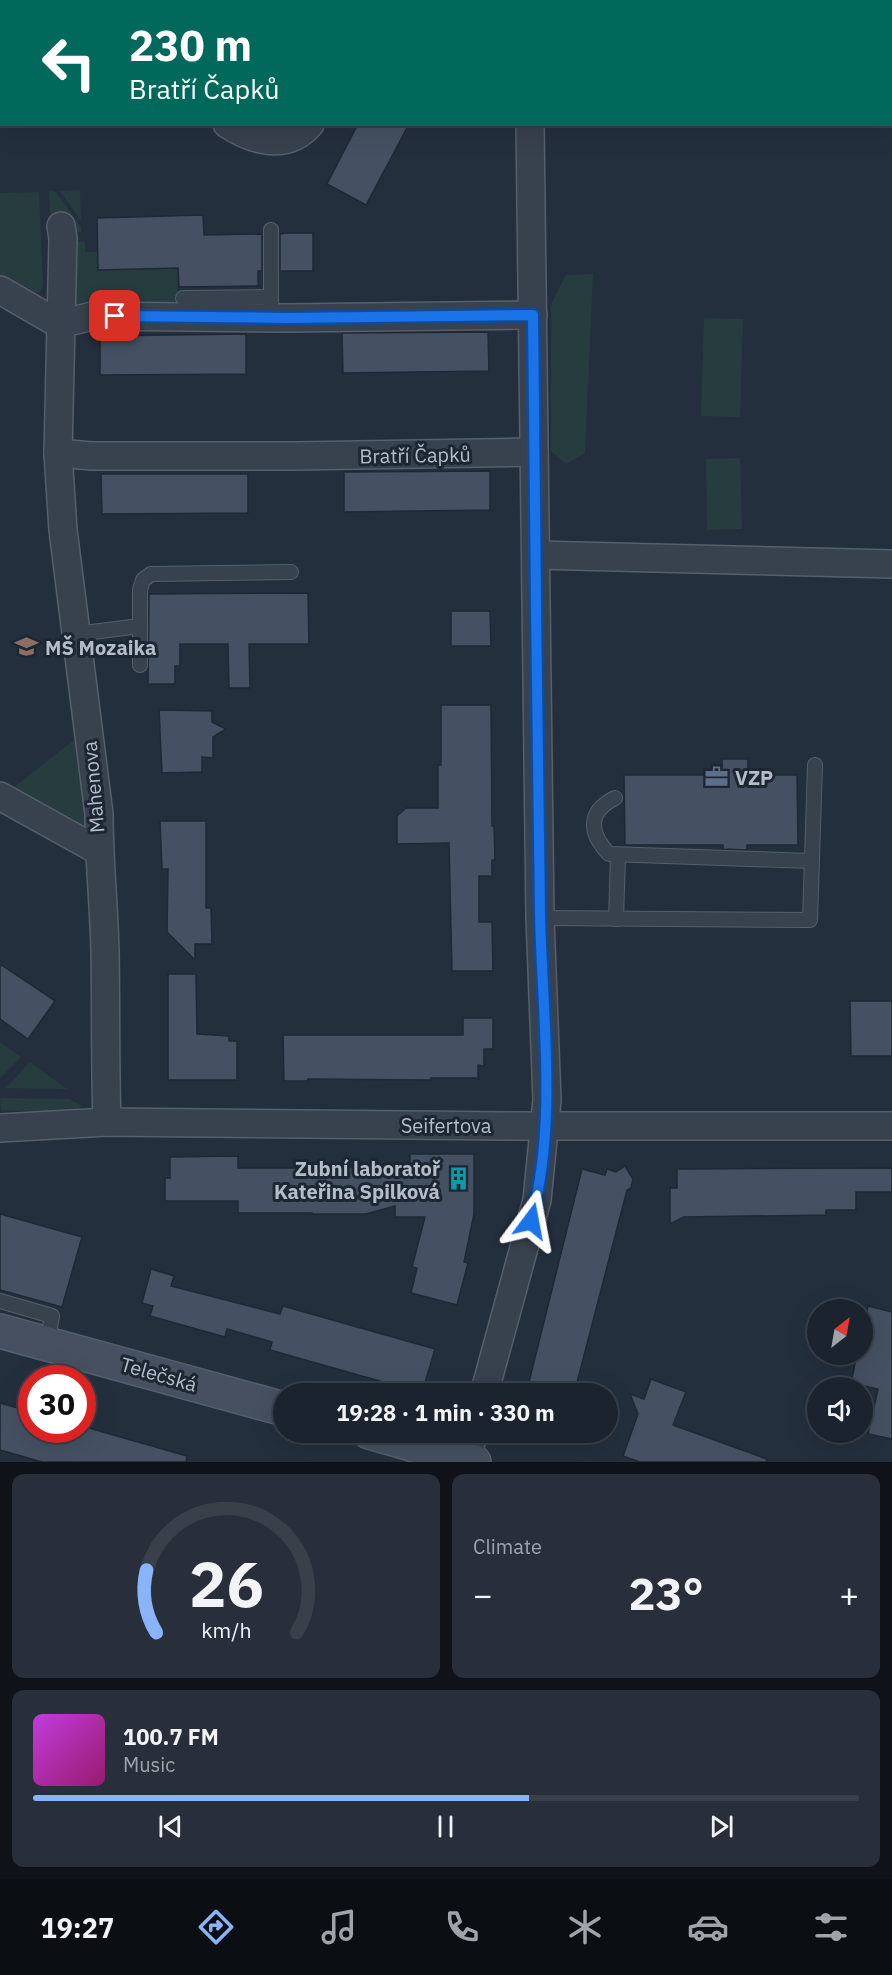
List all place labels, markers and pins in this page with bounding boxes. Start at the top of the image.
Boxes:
pin [89,290,140,341]
school or university icon: MŠ Mozaika [14,634,40,660]
place label: MŠ Mozaika [45,634,156,661]
office icon: VZP [704,764,730,790]
place label: VZP [735,764,773,791]
place label: Zubní laboratoř Kateřina Spilková [274,1155,441,1205]
building icon: Zubní laboratoř Kateřina Spilková [445,1166,471,1192]

